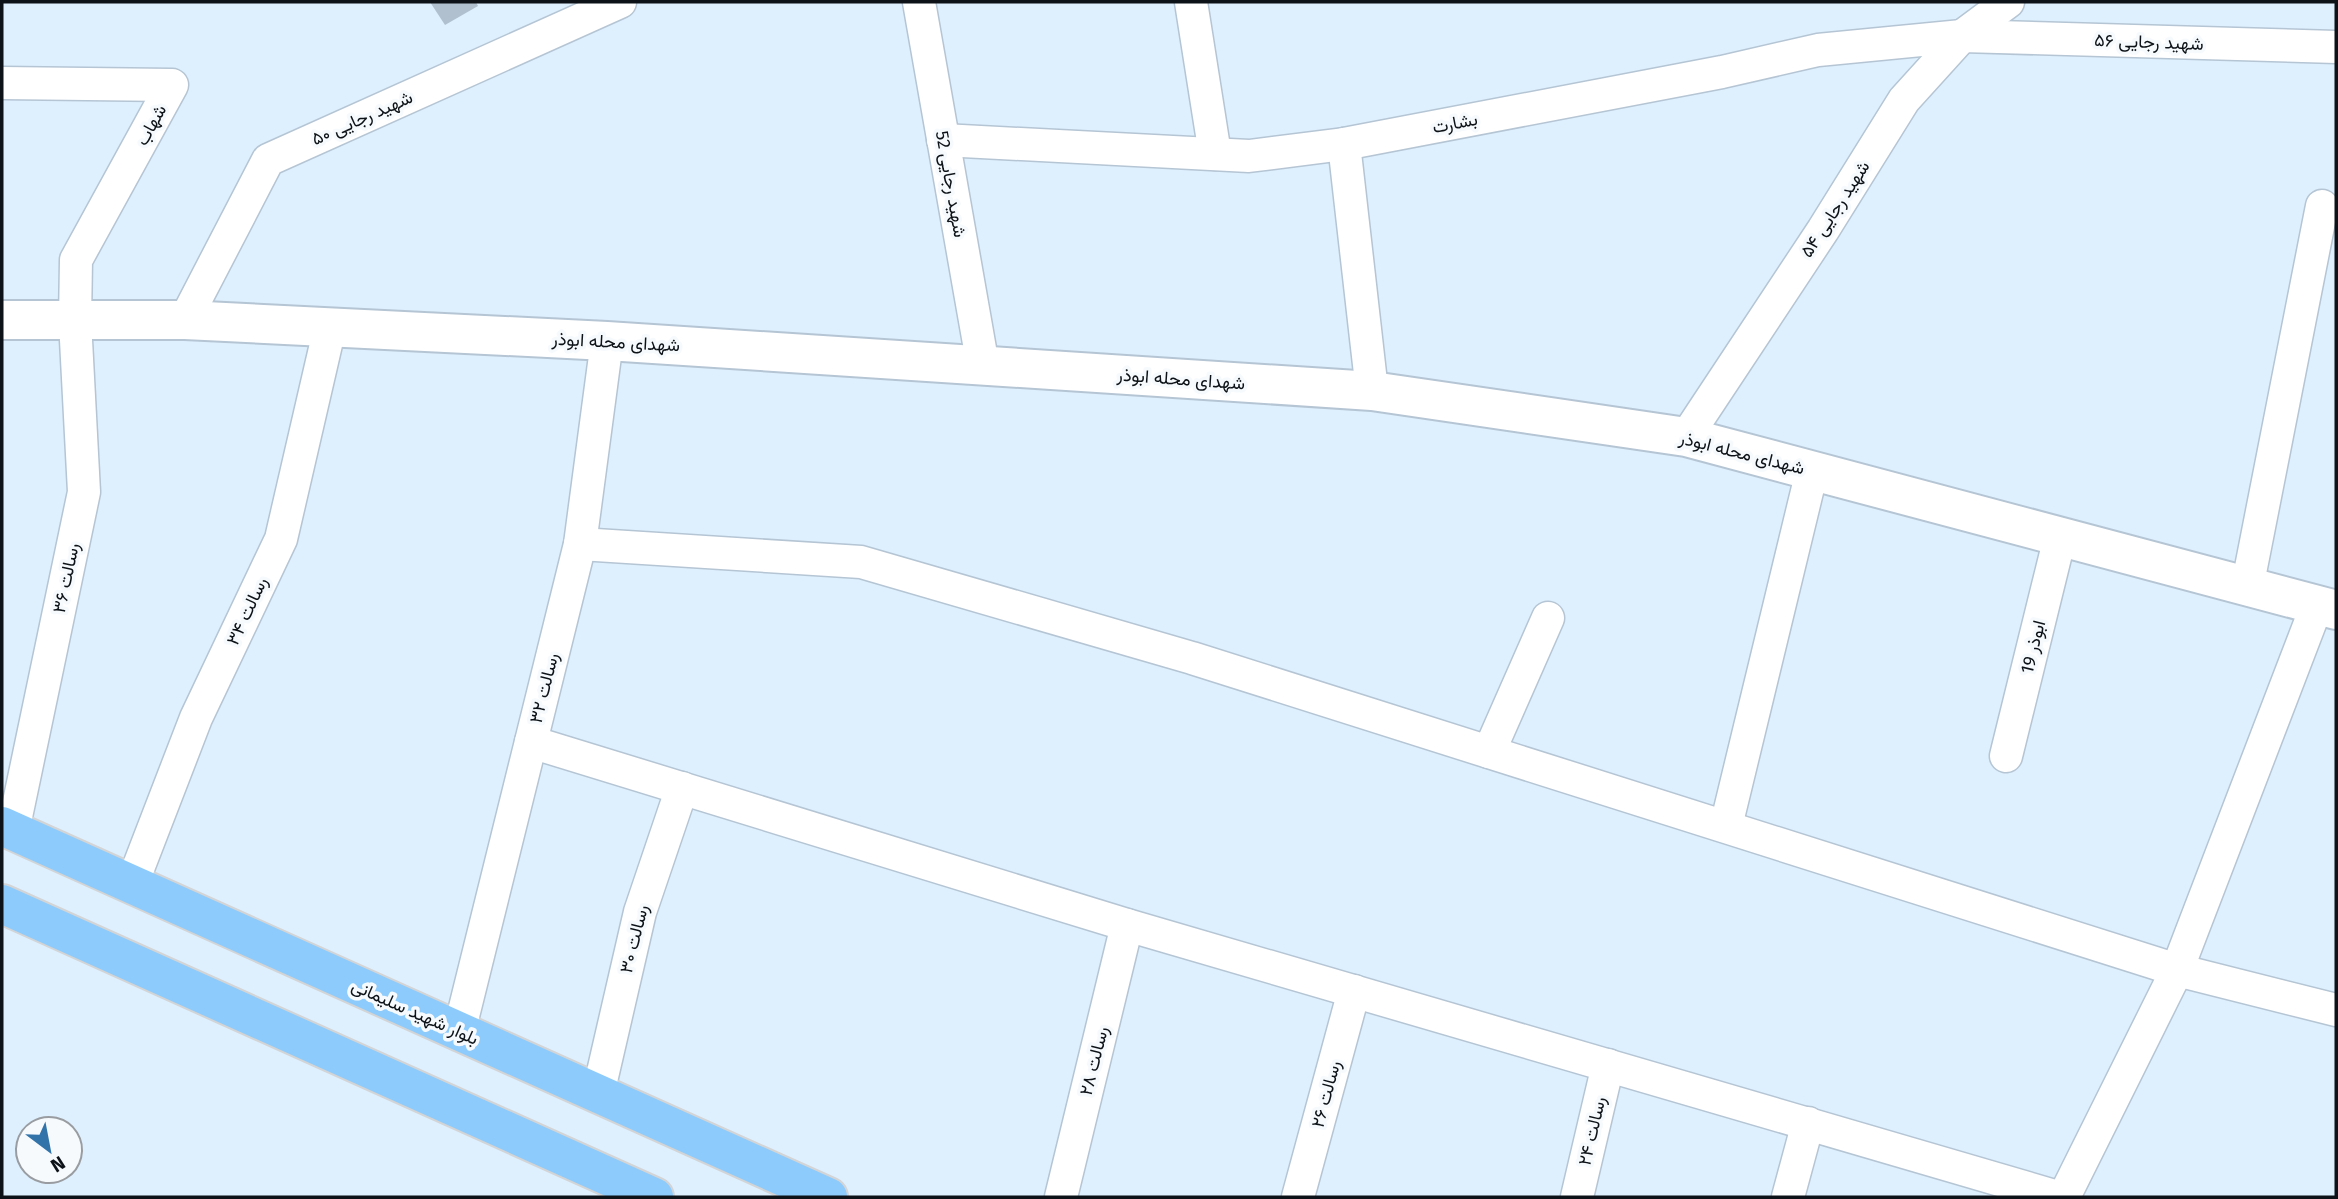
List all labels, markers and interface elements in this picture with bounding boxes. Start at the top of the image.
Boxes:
street label: شهید رجایی ۵۶ [2094,29,2204,55]
street label: شهید رجایی ۵۰ [308,86,416,150]
street label: شهاب [131,101,171,149]
street label: بشارت [1430,108,1480,138]
street label: شهید رجایی 52 [931,129,971,239]
street label: شهید رجایی ۵۴ [1796,156,1874,262]
street label: شهدای محله ابوذر [550,328,681,356]
street label: شهدای محله ابوذر [1115,363,1246,394]
street label: شهدای محله ابوذر [1676,427,1807,479]
street label: رسالت ۳۶ [48,541,84,615]
street label: رسالت ۳۴ [222,574,272,648]
street label: ابوذر 19 [2016,618,2050,676]
street label: رسالت ۳۲ [525,651,563,725]
street label: رسالت ۳۰ [615,902,653,976]
street label: بلوار شهید سلیمانی [348,974,482,1050]
street label: رسالت ۲۸ [1075,1024,1113,1098]
street label: رسالت ۲۶ [1307,1058,1345,1130]
street label: رسالت ۲۴ [1573,1094,1611,1168]
north arrow [14,1115,84,1185]
text: N [46,1151,69,1177]

